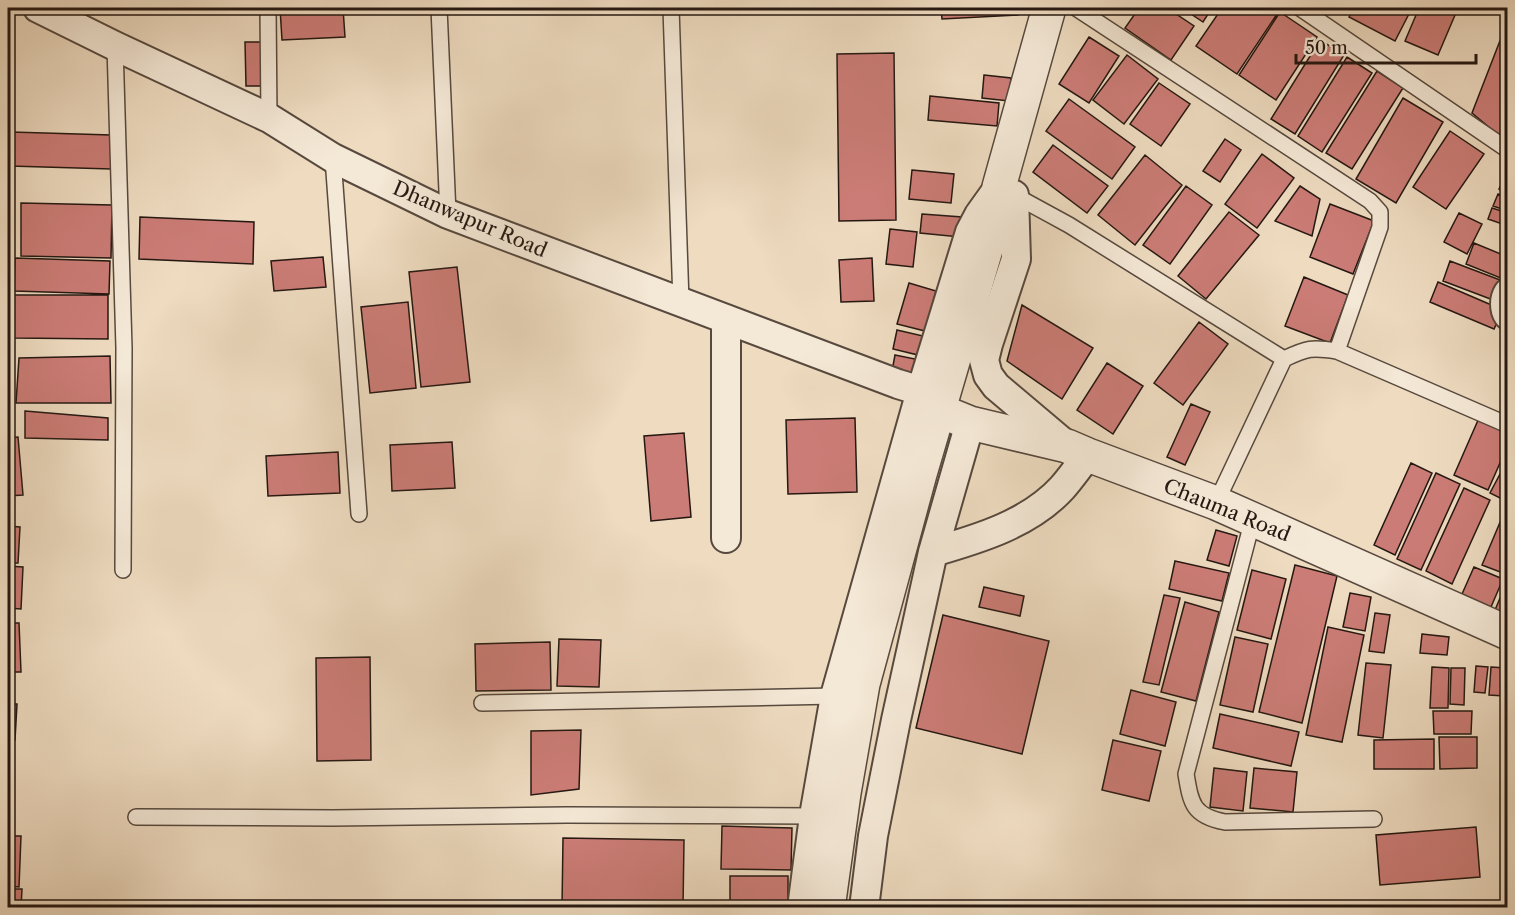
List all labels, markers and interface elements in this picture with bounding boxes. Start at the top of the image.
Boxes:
scale bar [1296,27,1476,65]
text: 50 m [1305,37,1348,59]
street label: Dhanwapur Road [389,176,551,262]
street label: Chauma Road [1160,474,1294,546]

